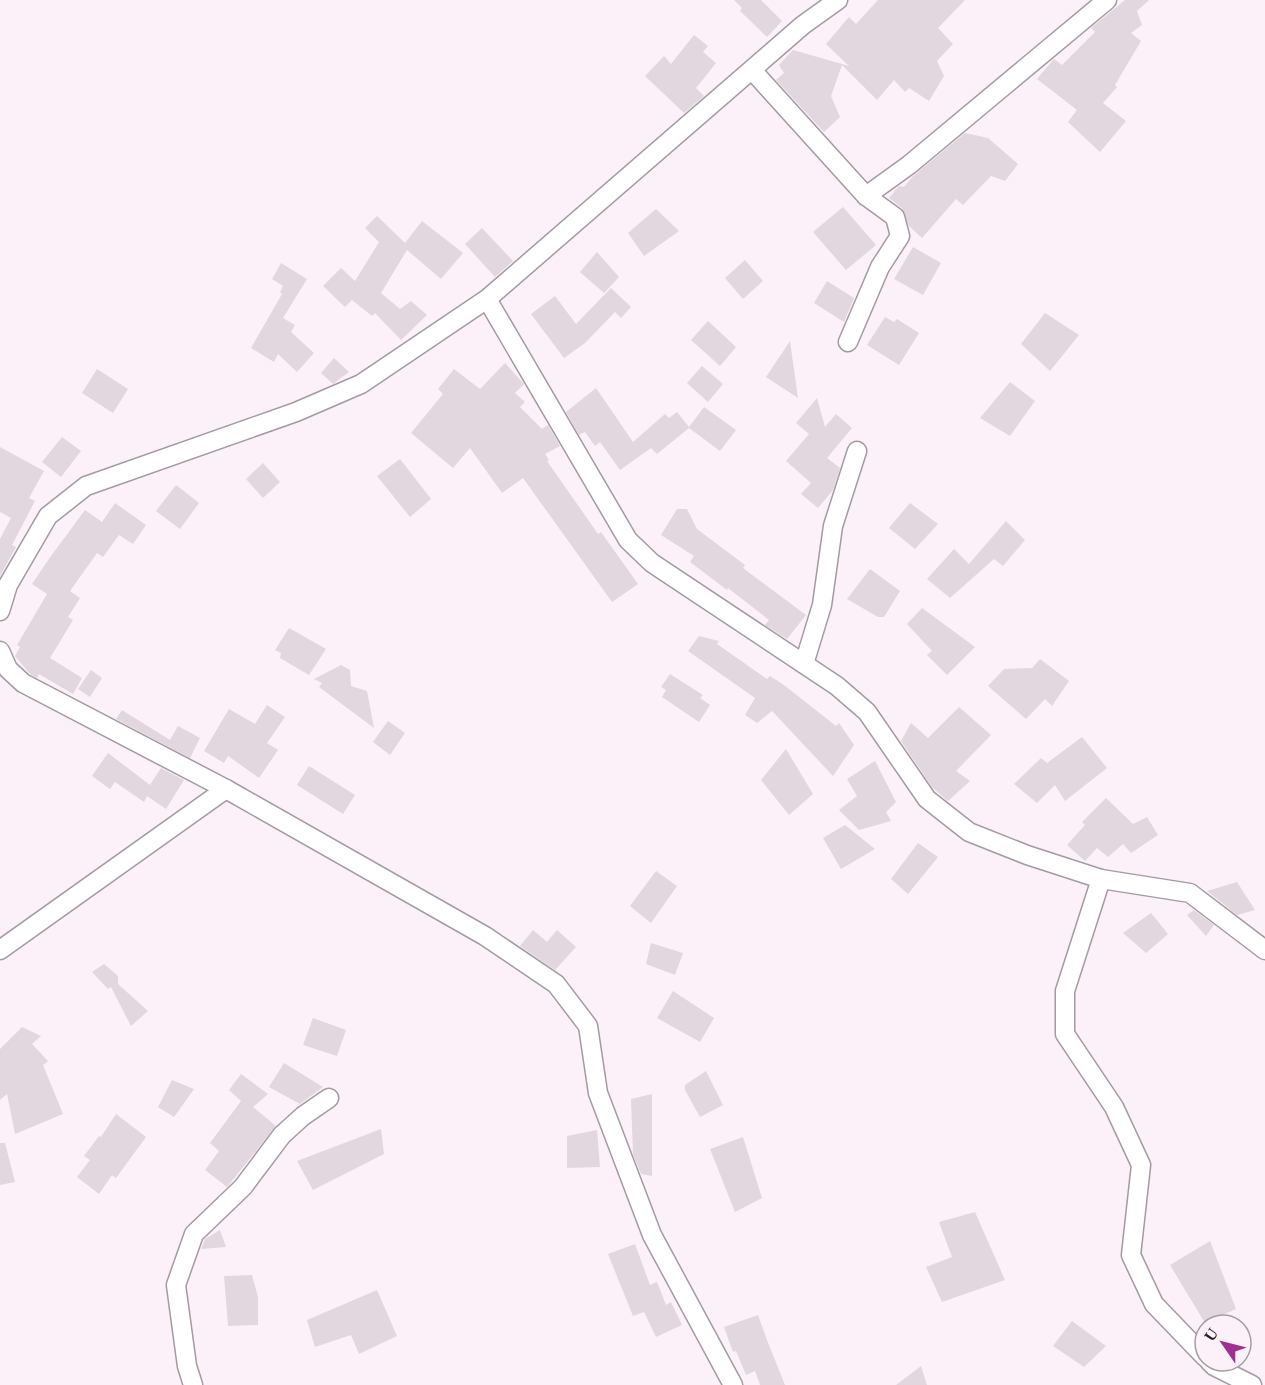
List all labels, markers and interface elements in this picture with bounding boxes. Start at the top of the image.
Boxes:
north arrow [1193,1313,1253,1373]
text: U [1201,1325,1222,1344]

